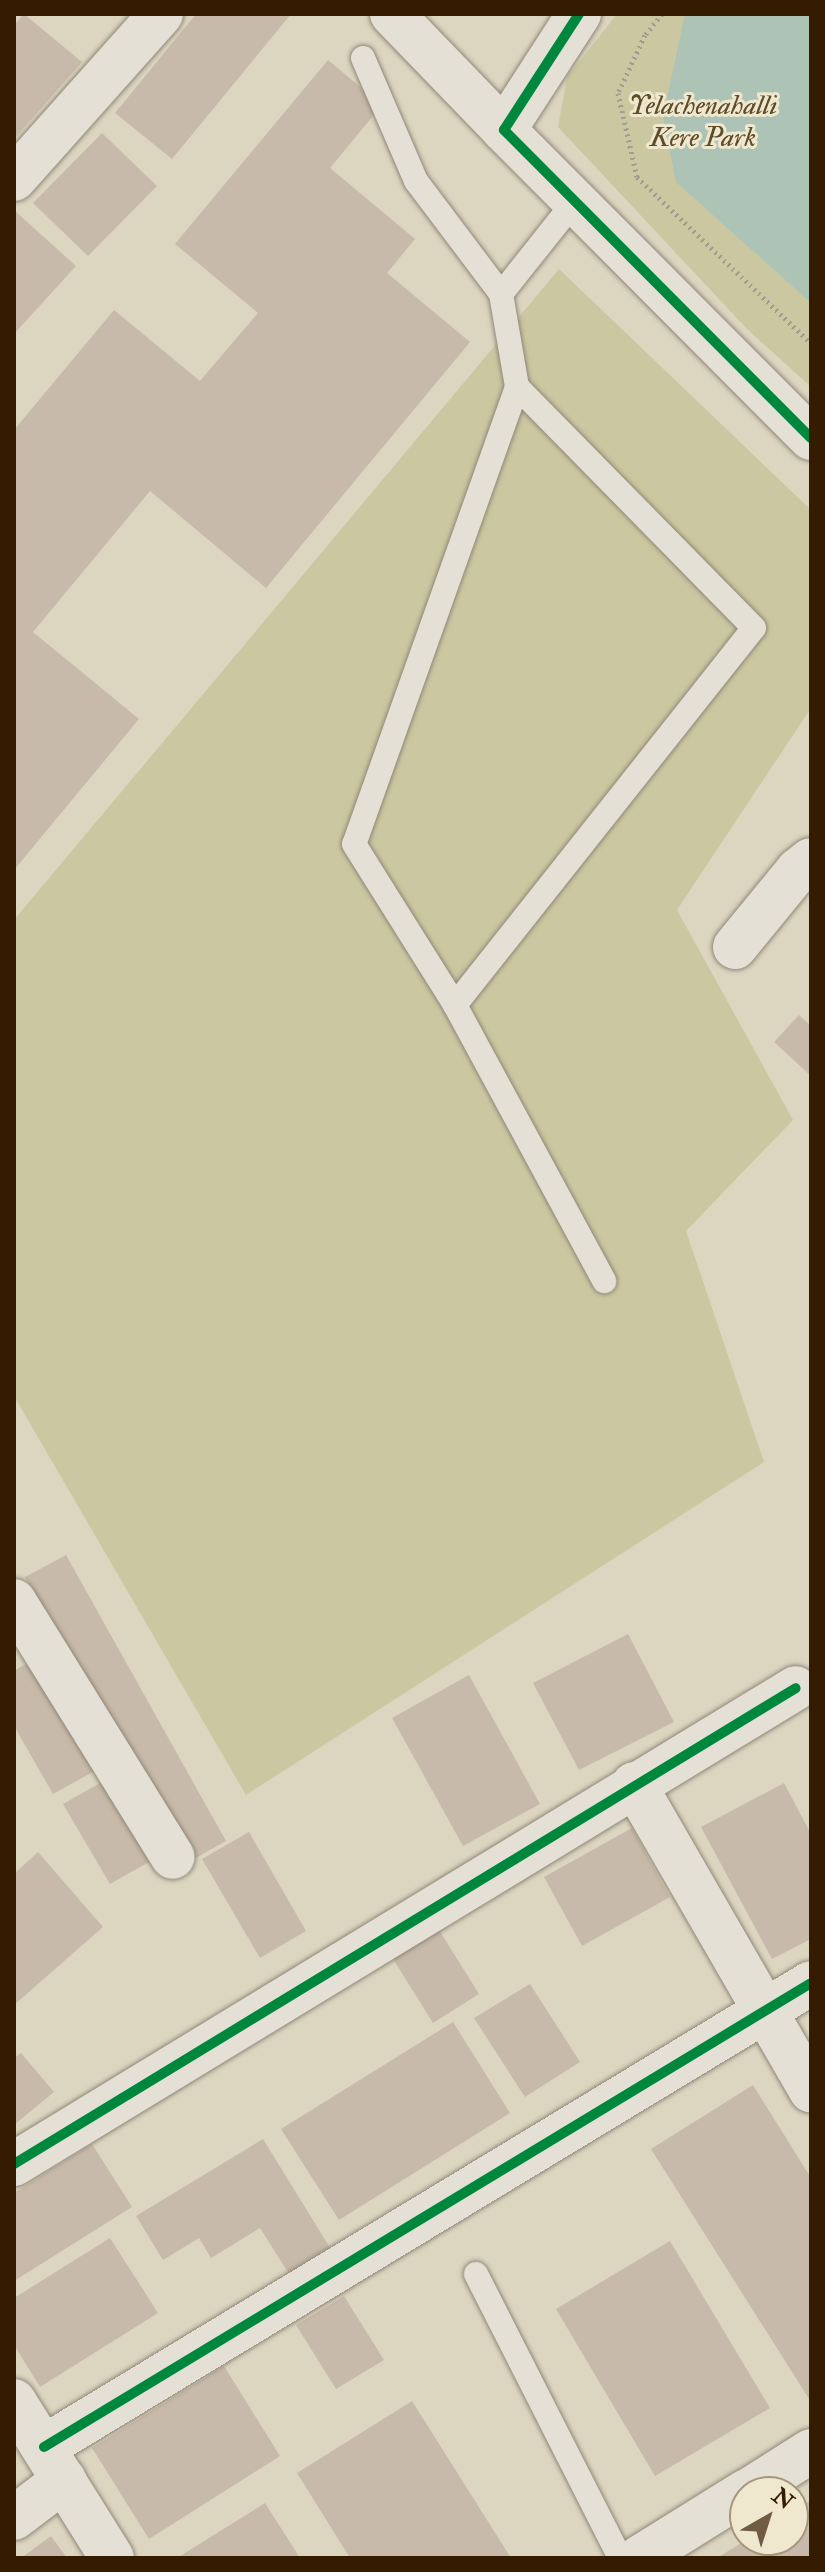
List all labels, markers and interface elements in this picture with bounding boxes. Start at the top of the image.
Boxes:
park label: Yelachenahalli Kere Park [629,89,777,155]
north arrow [729,2476,809,2556]
text: N [766,2482,799,2516]

